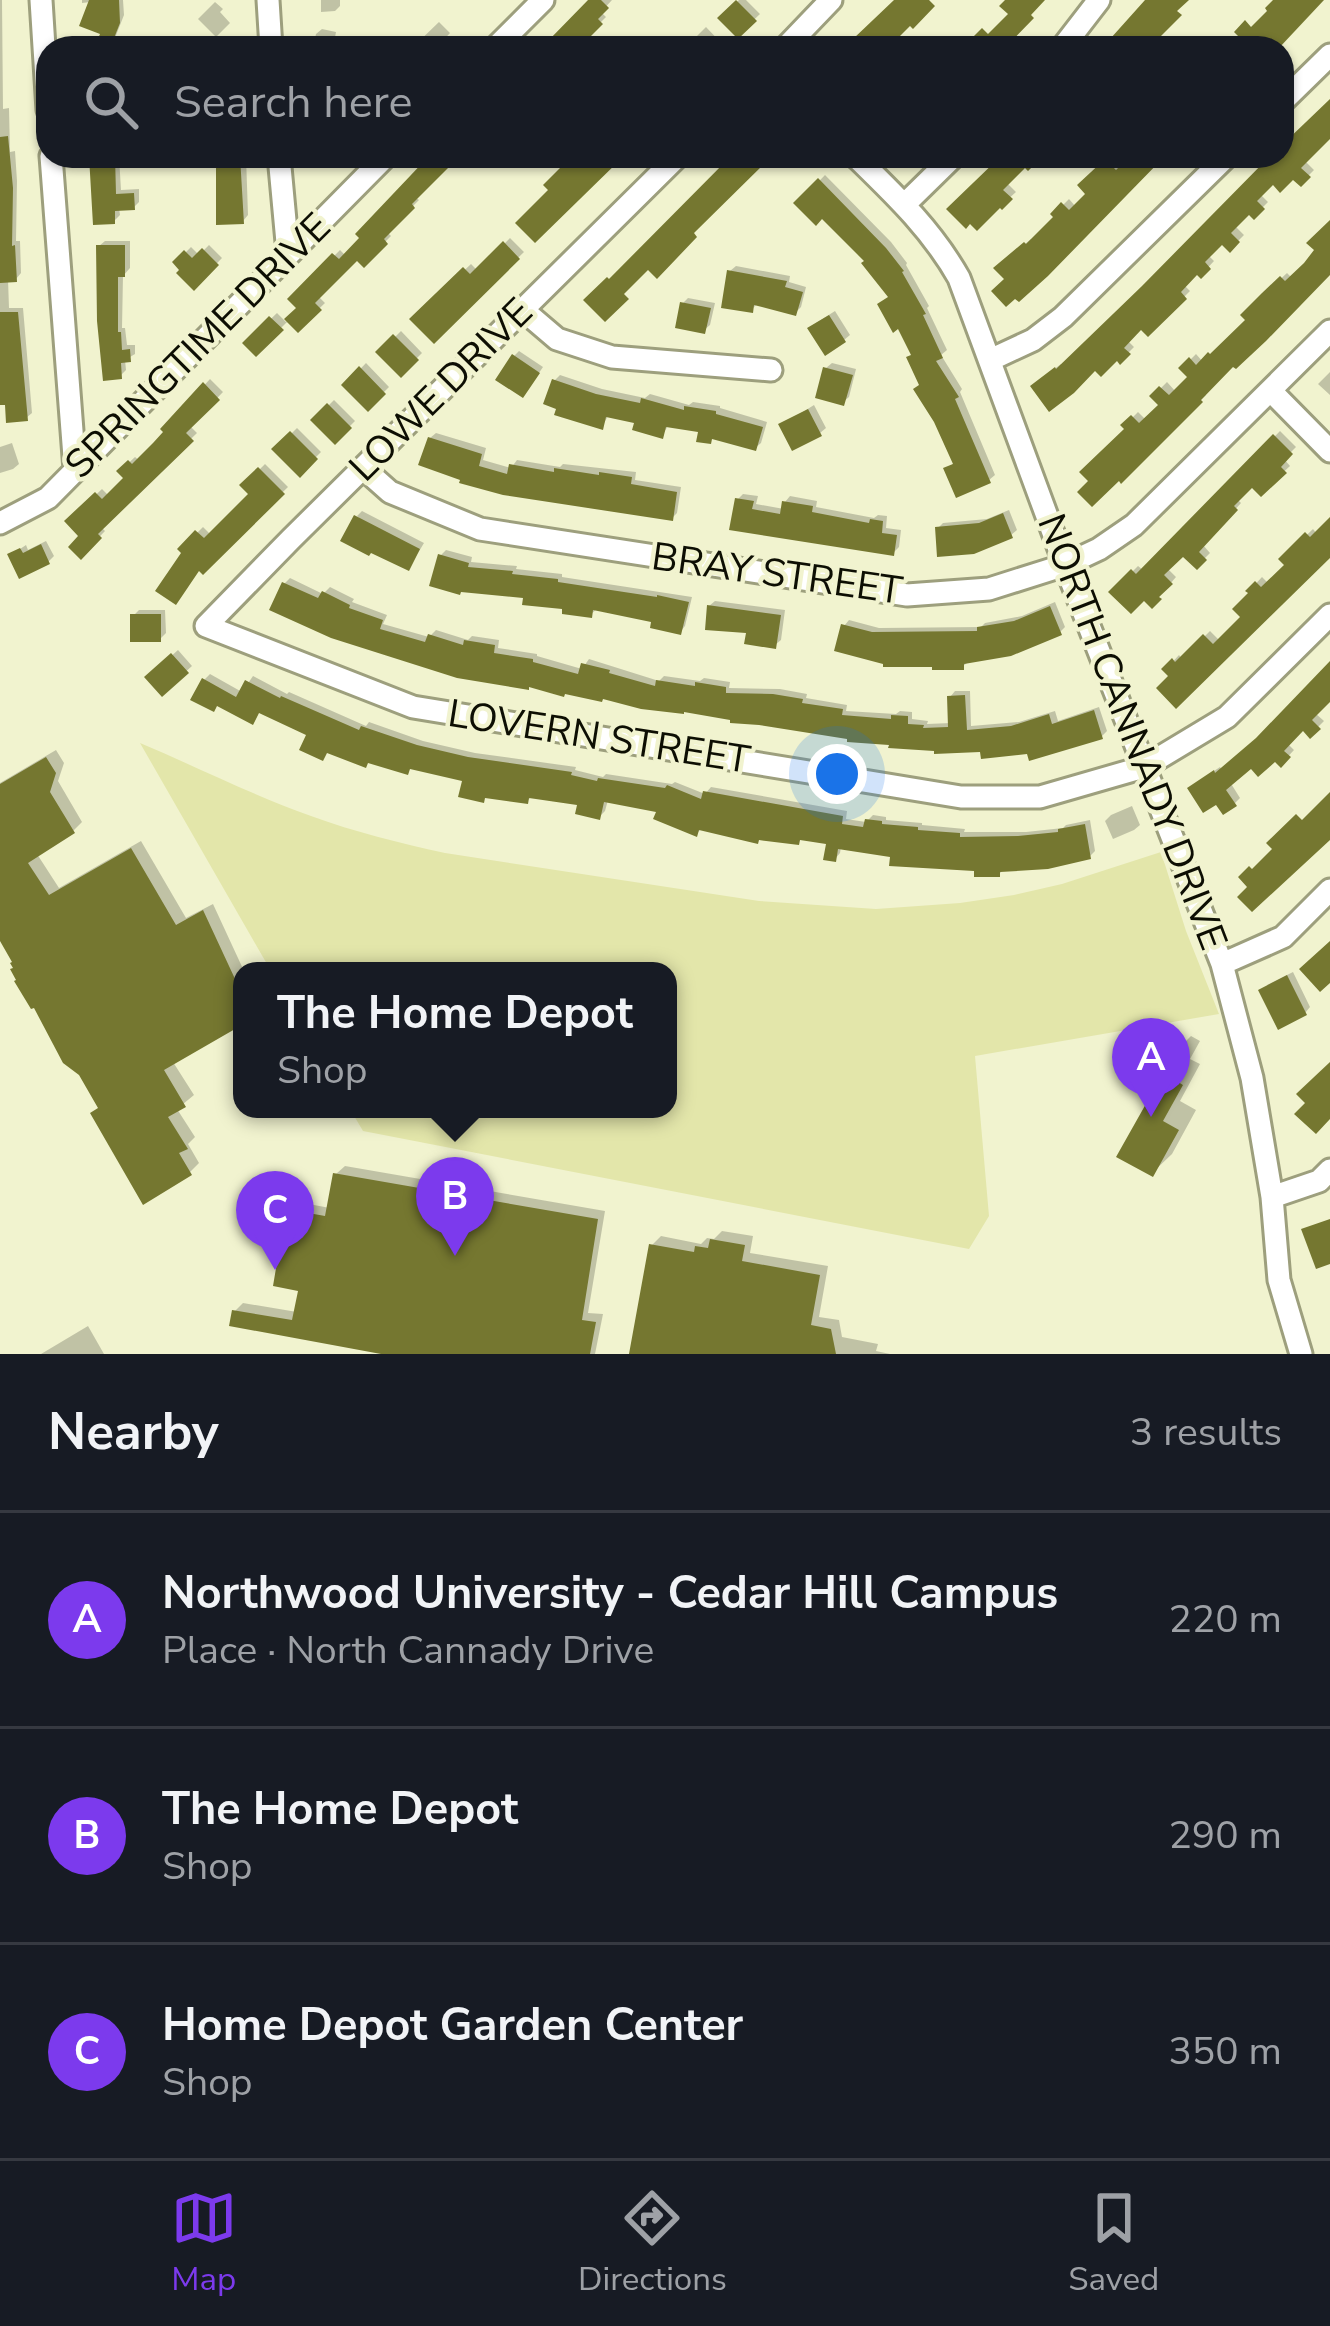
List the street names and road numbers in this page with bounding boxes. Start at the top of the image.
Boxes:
street label: SPRINGTIME DRIVE [54,202,342,490]
street label: LOWE DRIVE [338,287,544,493]
street label: NORTH CANNADY DRIVE [1024,507,1240,957]
street label: BRAY STREET [648,530,906,618]
street label: LOVERN STREET [444,687,754,787]

